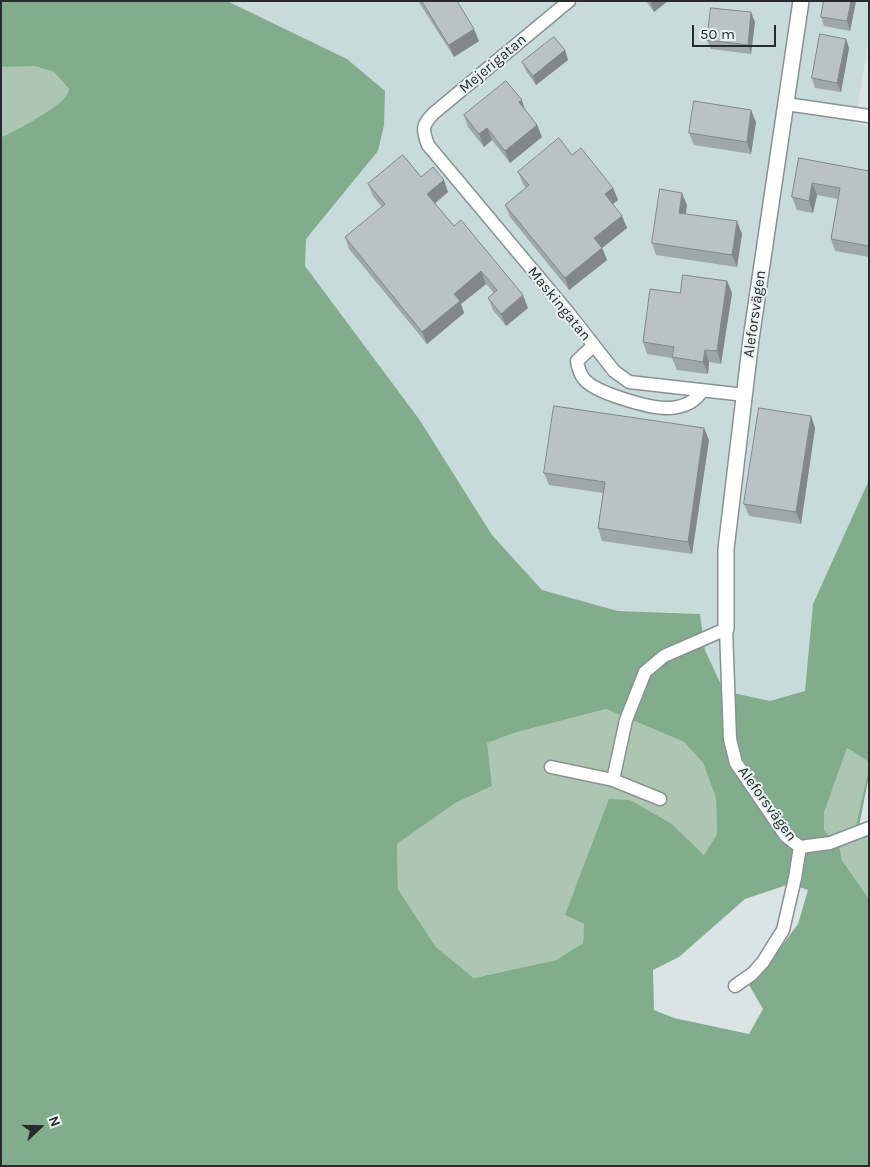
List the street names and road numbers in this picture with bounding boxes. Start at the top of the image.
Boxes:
street label: Mejerigatan [456,31,530,97]
street label: Maskingatan [524,263,594,345]
street label: Aleforsvägen [740,269,770,359]
street label: Aleforsvägen [734,763,800,845]

